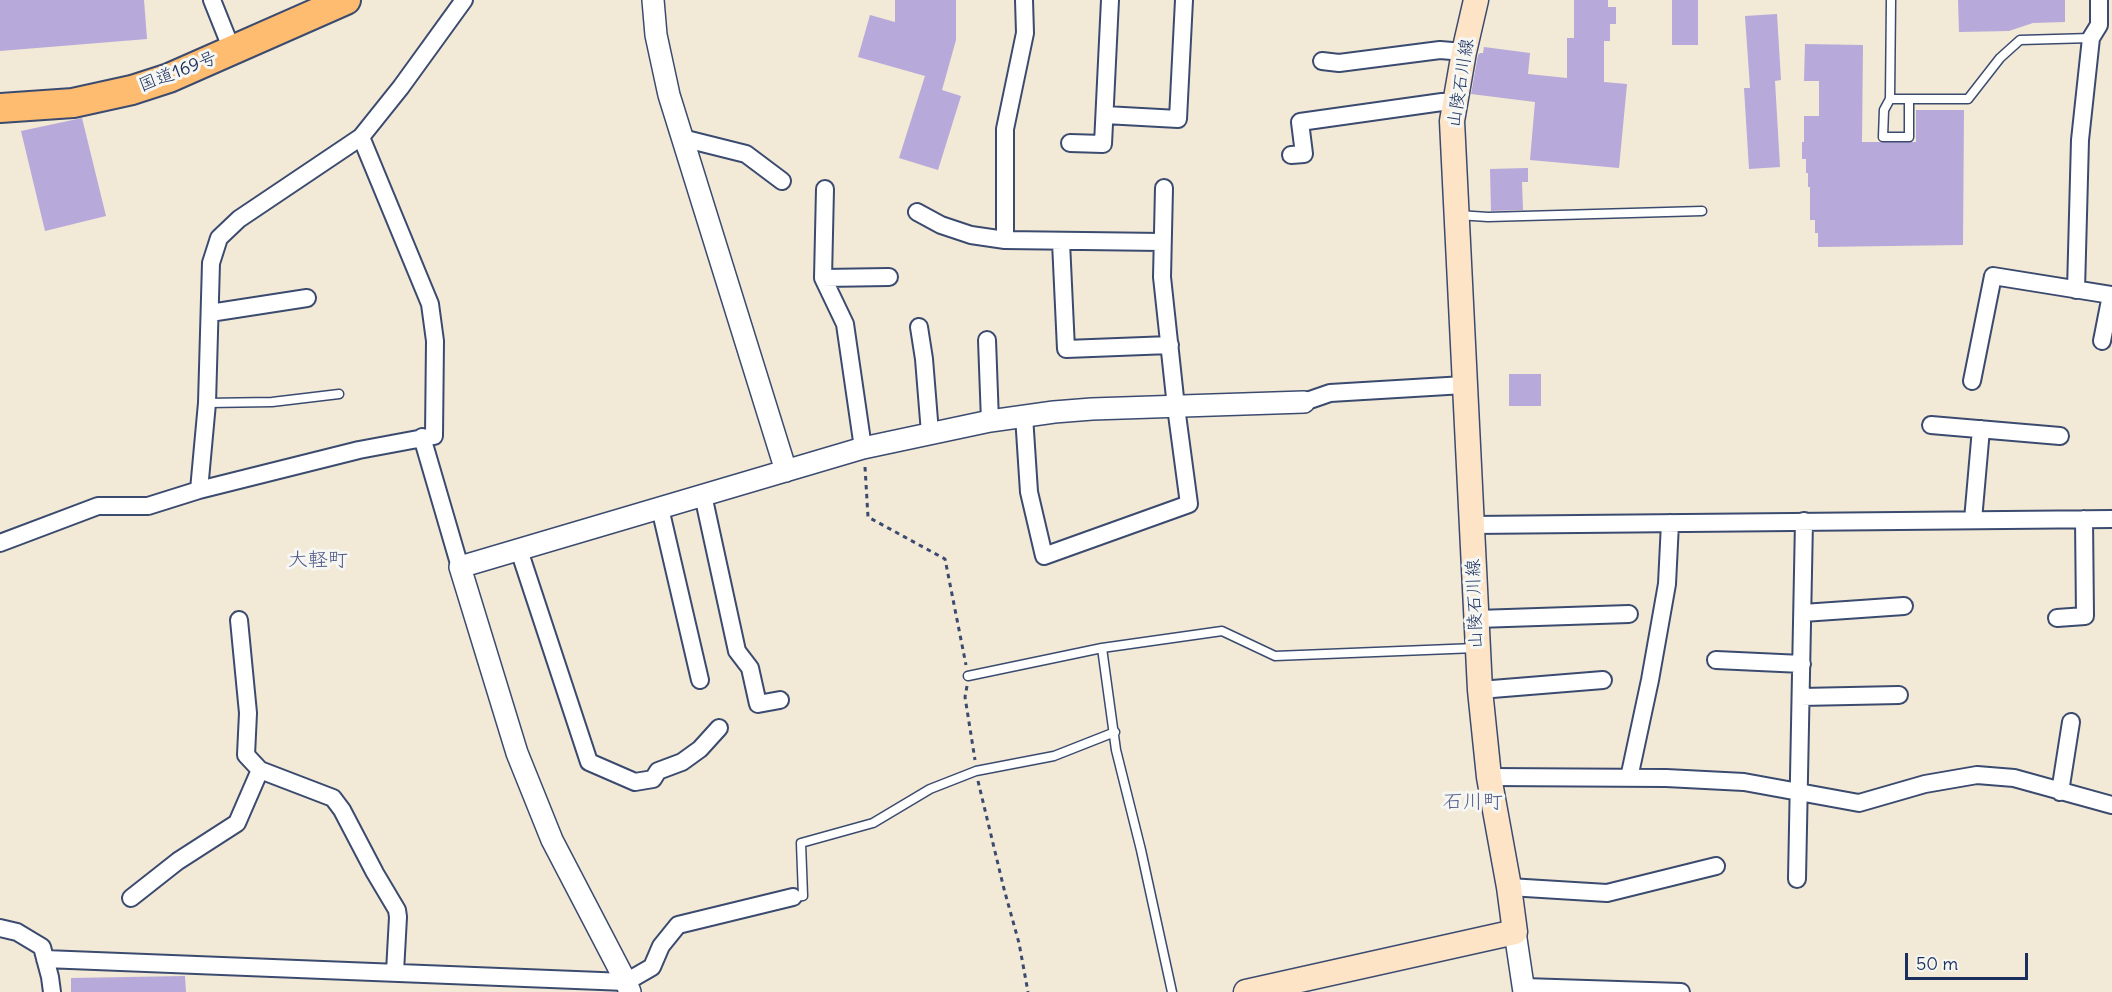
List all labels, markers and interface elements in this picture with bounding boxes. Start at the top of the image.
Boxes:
street label: 山陵石川線 [1443,37,1479,129]
street label: 国道169号 [136,47,220,97]
district label: 大軽町 [288,548,348,572]
street label: 山陵石川線 [1463,559,1487,649]
district label: 石川町 [1443,790,1503,814]
scale bar [1908,941,2031,979]
text: 50 m [1916,952,1958,975]

